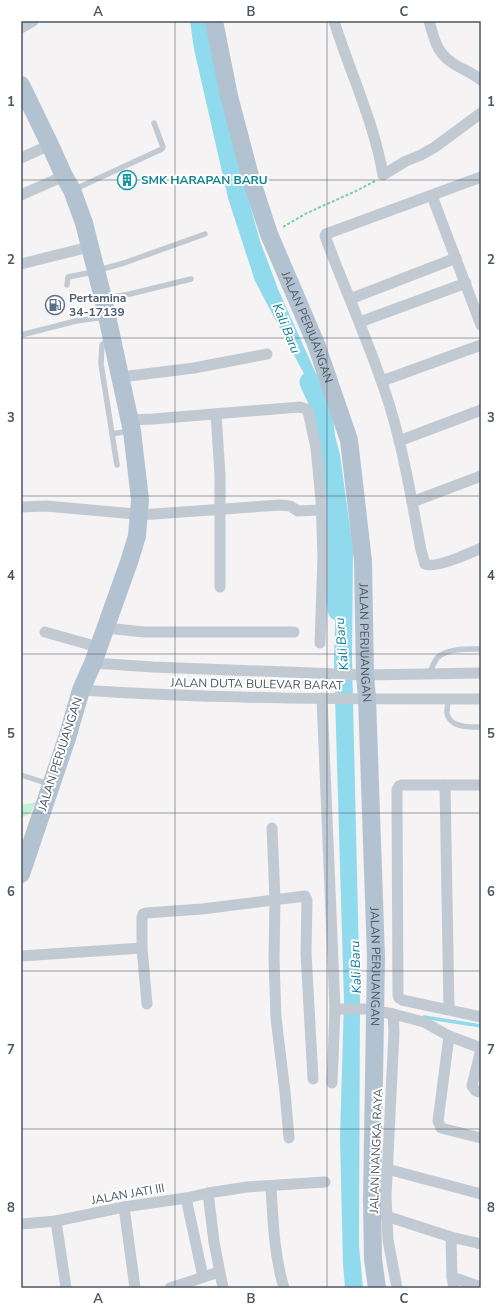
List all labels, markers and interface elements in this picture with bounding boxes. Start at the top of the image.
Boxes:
text: A [93,3,103,21]
text: B [247,3,256,21]
text: C [400,3,409,21]
text: 1 [7,93,15,111]
text: 1 [487,93,495,111]
building icon: SMK HARAPAN BARU [116,169,138,191]
place label: SMK HARAPAN BARU [141,172,268,188]
text: 2 [7,251,15,269]
text: 2 [487,251,495,269]
street label: JALAN PERJUANGAN [277,268,337,385]
place label: Pertamina 34-17139 [69,290,126,320]
fuel station icon: Pertamina 34-17139 [44,294,66,316]
water label: Kali Baru [268,300,304,356]
text: 3 [7,409,15,427]
text: 3 [487,409,495,427]
text: 4 [7,567,15,585]
text: 4 [487,567,495,585]
street label: JALAN PERJUANGAN [355,582,375,703]
water label: Kali Baru [331,617,353,671]
street label: JALAN DUTA BULEVAR BARAT [169,674,344,694]
street label: JALAN PERJUANGAN [34,695,86,814]
text: 5 [7,725,15,743]
text: 5 [487,725,495,743]
text: 6 [7,883,15,901]
text: 6 [487,883,495,901]
street label: JALAN PERJUANGAN [366,906,384,1026]
water label: Kali Baru [346,940,366,994]
text: 7 [7,1041,15,1059]
text: 7 [487,1041,495,1059]
street label: JALAN NANGKA RAYA [366,1088,386,1215]
street label: JALAN JATI III [89,1180,166,1208]
text: 8 [7,1199,15,1217]
text: 8 [487,1199,495,1217]
text: A [93,1290,103,1308]
text: B [247,1290,256,1308]
text: C [400,1290,409,1308]

